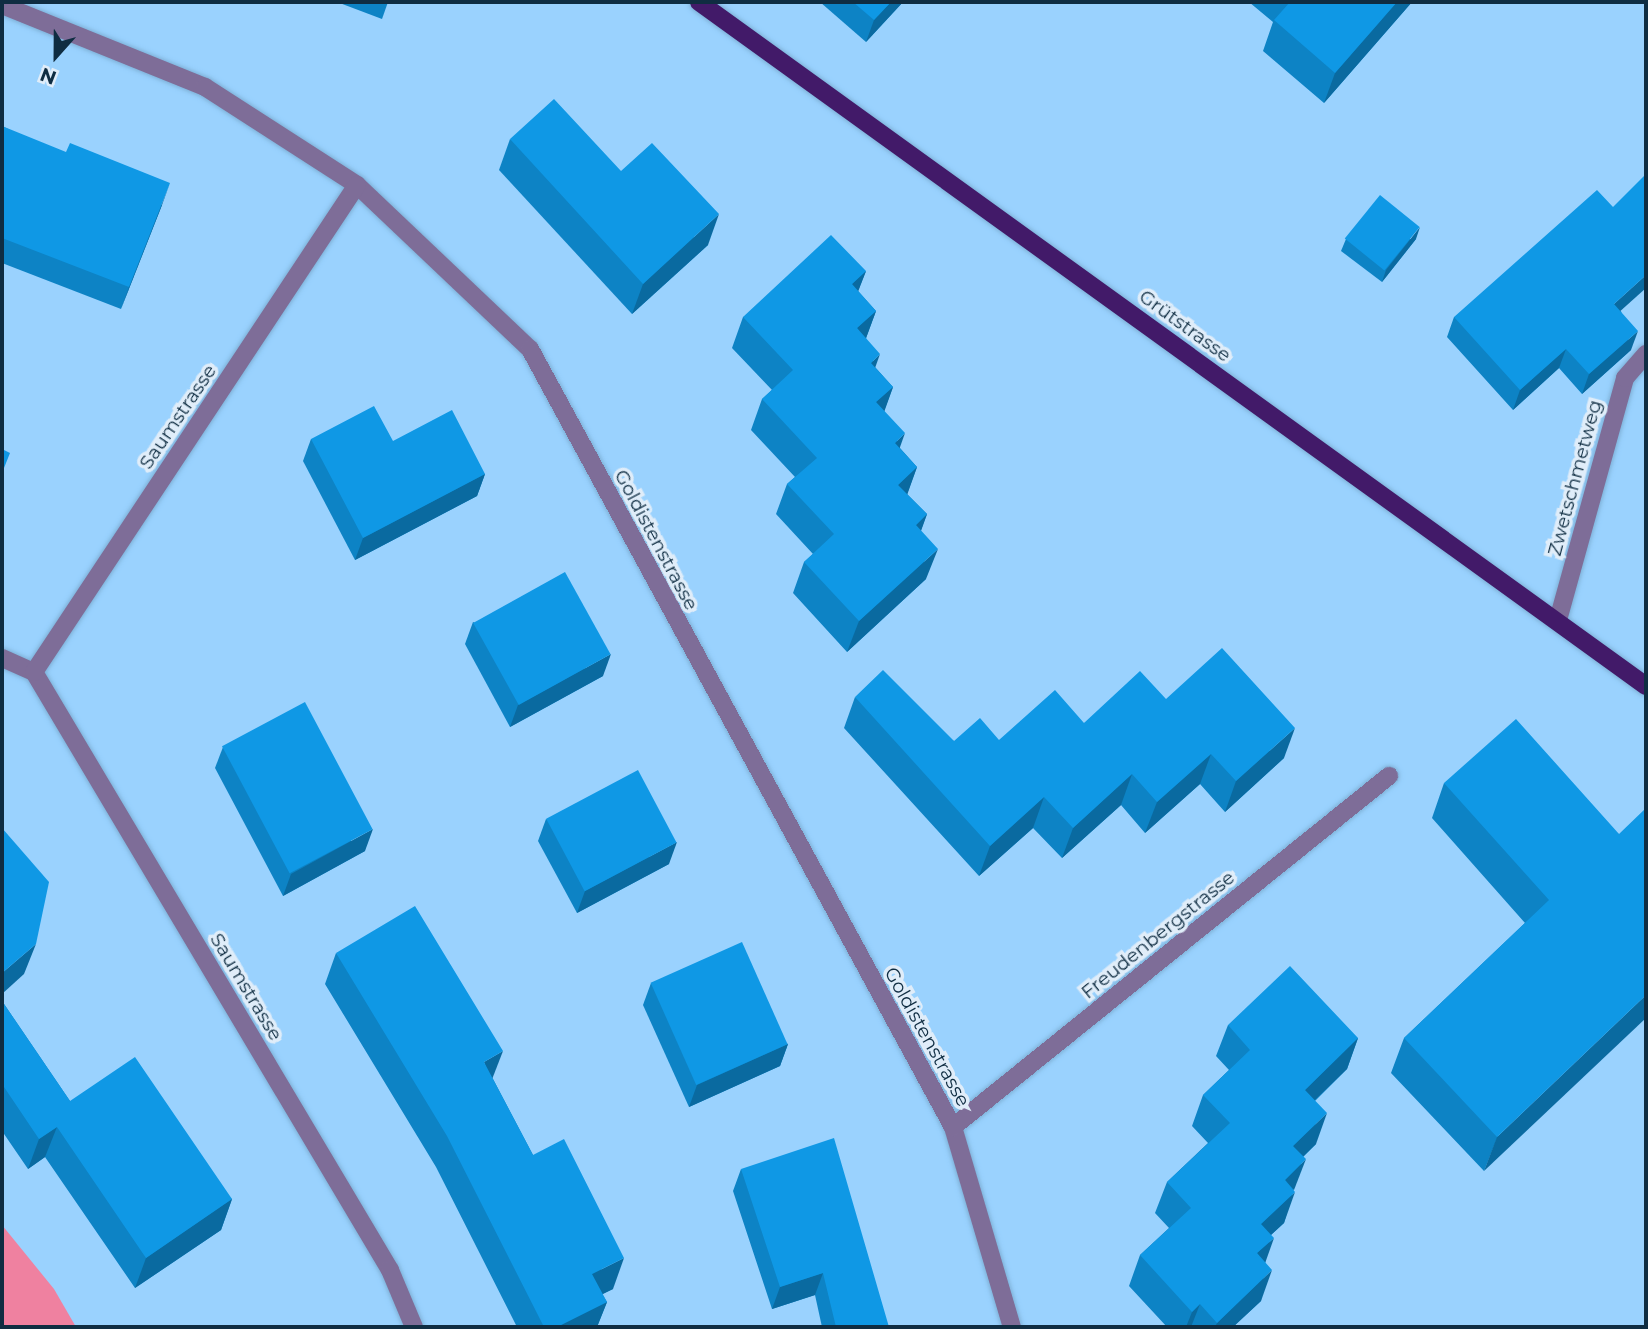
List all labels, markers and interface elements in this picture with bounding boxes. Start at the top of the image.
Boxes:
north arrow [21,21,91,91]
text: N [37,63,60,90]
street label: Grütstrasse [1135,285,1235,367]
street label: Saumstrasse [135,361,221,473]
street label: Zwetschmetweg [1543,398,1607,558]
street label: Goldistenstrasse [609,466,703,614]
street label: Freudenbergstrasse [1077,866,1239,1004]
street label: Saumstrasse [205,929,287,1045]
street label: Goldistenstrasse [879,963,975,1111]

